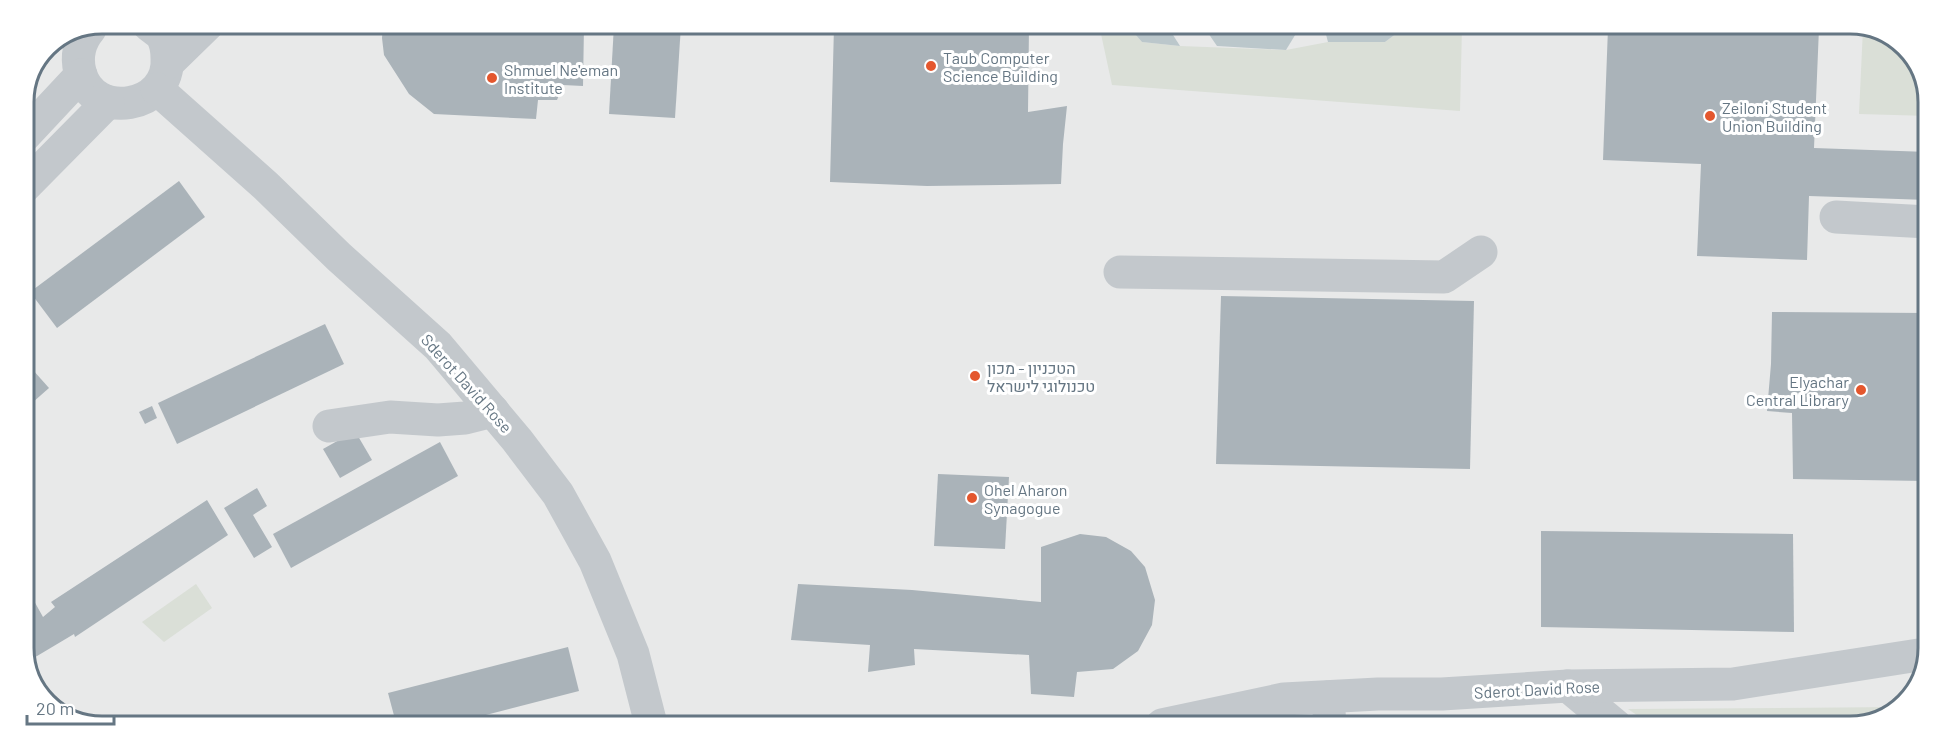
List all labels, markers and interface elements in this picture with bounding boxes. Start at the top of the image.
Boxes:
place label: Taub Computer Science Building [943,48,1058,85]
marker: Taub Computer Science Building [924,59,938,73]
place label: Shmuel Ne'eman Institute [504,60,618,97]
marker: Shmuel Ne'eman Institute [485,71,499,85]
place label: Zeiloni Student Union Building [1722,98,1827,135]
marker: Zeiloni Student Union Building [1703,109,1717,123]
street label: Sderot David Rose [418,330,516,436]
place label: הטכניון - מכון טכנולוגי לישראל [987,358,1095,395]
marker: הטכניון - מכון טכנולוגי לישראל [968,369,982,383]
place label: Elyachar Central Library [1746,372,1850,409]
marker: Elyachar Central Library [1854,383,1868,397]
place label: Ohel Aharon Synagogue [984,480,1067,517]
marker: Ohel Aharon Synagogue [965,491,979,505]
street label: Sderot David Rose [1473,676,1601,702]
scale bar [27,688,114,726]
text: 20 m [36,697,74,719]

